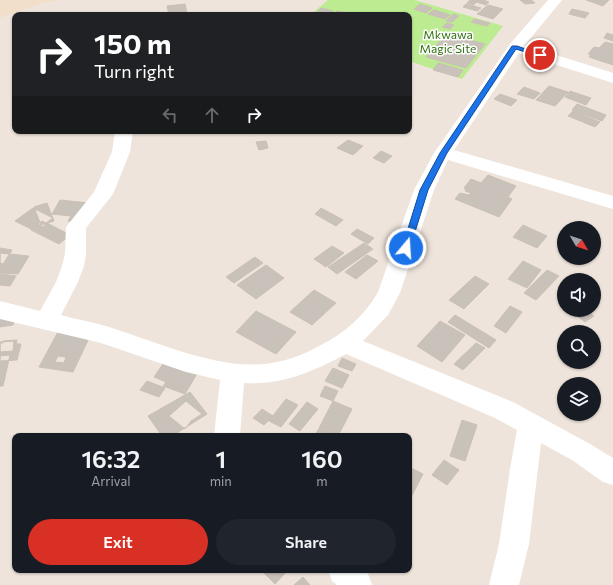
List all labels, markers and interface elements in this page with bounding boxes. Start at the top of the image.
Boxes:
text: 150 m [94,26,171,60]
park label: Mkwawa Magic Site [420,27,476,55]
icon: right [28,28,80,80]
pin [523,38,557,72]
icon: arrive [529,44,551,66]
text: Turn right [94,60,174,82]
icon: left [159,104,181,126]
icon: ahead [201,104,223,126]
icon: right [243,104,265,126]
north arrow [557,221,601,265]
map controls [557,221,601,421]
position arrow [385,227,427,269]
button: sound [557,273,601,317]
button: search [557,325,601,369]
button: layers [557,377,601,421]
text: 16:32 [81,444,140,473]
text: 1 [215,444,226,473]
text: 160 [301,444,343,473]
text: Arrival [91,473,131,489]
text: min [210,473,232,489]
text: m [316,473,328,489]
button: Exit [28,519,208,565]
button: Share [216,519,396,565]

